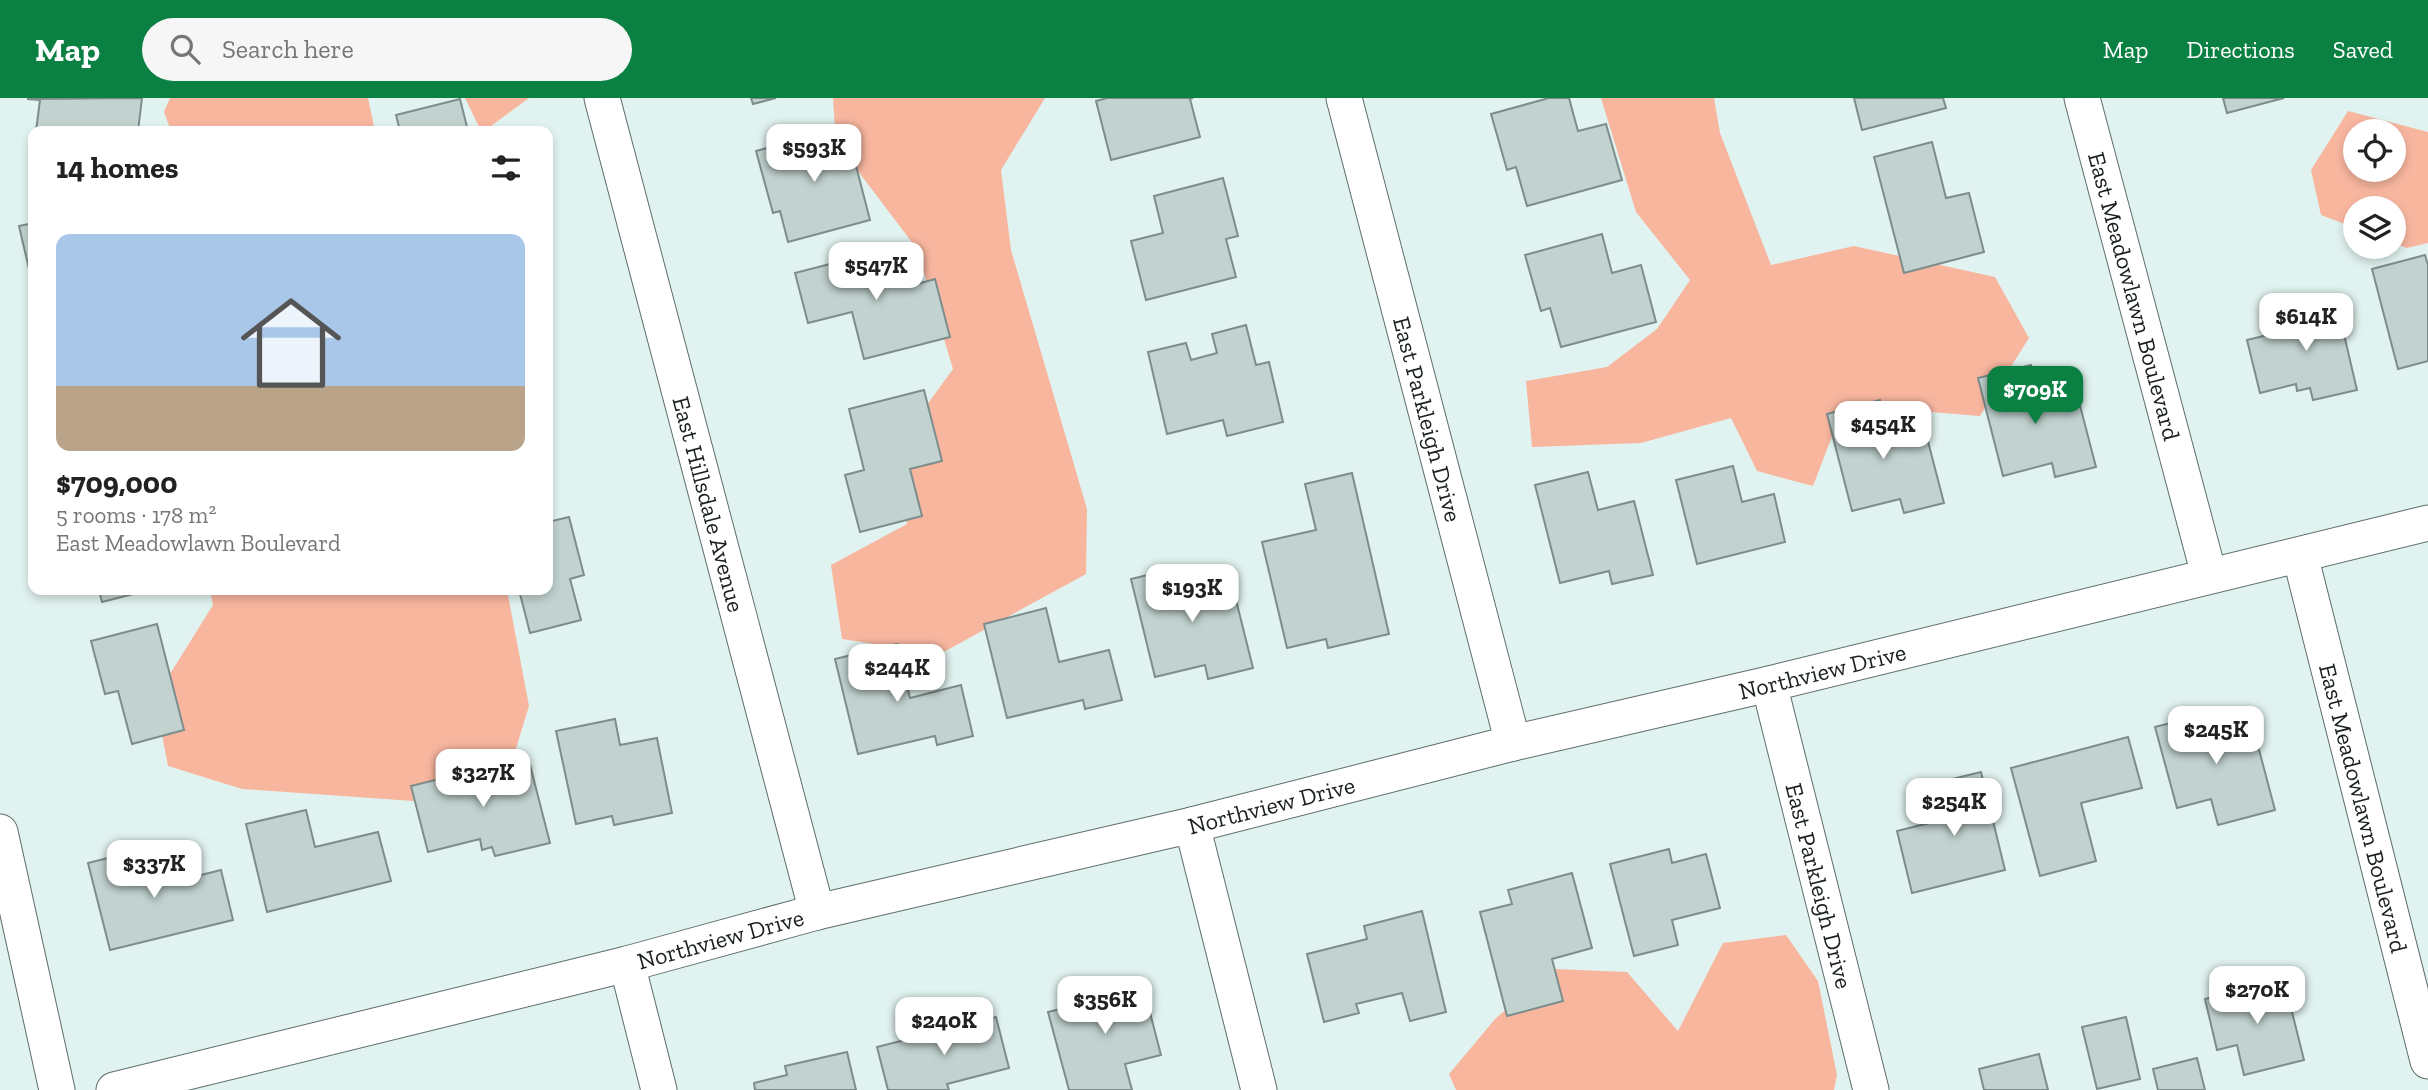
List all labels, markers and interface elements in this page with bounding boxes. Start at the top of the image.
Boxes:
search box [142,18,632,81]
text: Map [35,30,100,69]
icon: search [166,30,204,68]
text: Search here [222,33,354,65]
text: Map [2103,35,2149,64]
text: Directions [2187,35,2295,64]
text: Saved [2333,35,2393,64]
map controls [2343,119,2406,259]
button: locate [2343,119,2406,182]
pin: $593K [765,125,863,184]
text: $593K [782,133,846,161]
icon: filters [487,149,525,187]
street label: East Meadowlawn Boulevard [2082,149,2187,443]
text: 14 homes [56,150,179,186]
button: layers [2343,196,2406,259]
pin: $547K [827,242,925,302]
text: $547K [845,251,907,279]
icon: home [228,280,354,406]
pin: $614K [2257,294,2355,353]
text: $614K [2275,302,2337,330]
street label: East Parkleigh Drive [1387,313,1469,525]
pin: $709K [1986,366,2084,426]
text: $709K [2003,375,2067,403]
street label: East Hillsdale Avenue [667,393,752,615]
pin: $454K [1834,402,1932,461]
text: $454K [1850,410,1916,438]
text: $709,000 [56,465,177,501]
text: 5 rooms · 178 m² [56,501,216,529]
text: East Meadowlawn Boulevard [56,529,341,557]
pin: $193K [1143,564,1241,624]
text: $193K [1162,573,1222,601]
street label: Northview Drive [1736,637,1909,705]
pin: $244K [848,644,946,704]
text: $244K [864,653,930,681]
street label: East Meadowlawn Boulevard [2314,660,2415,956]
pin: $245K [2167,706,2265,766]
text: $245K [2184,715,2248,743]
pin: $327K [434,750,532,809]
text: $327K [452,758,514,786]
street label: Northview Drive [1185,770,1358,840]
pin: $254K [1905,778,2003,838]
street label: East Parkleigh Drive [1780,780,1859,992]
text: $254K [1922,787,1986,815]
pin: $337K [105,840,203,900]
text: $337K [123,849,185,877]
street label: Northview Drive [634,902,807,975]
pin: $270K [2208,967,2306,1026]
text: $270K [2225,975,2289,1003]
pin: $356K [1056,976,1154,1036]
text: $356K [1073,985,1137,1013]
pin: $240K [895,998,993,1057]
text: $240K [911,1006,977,1034]

